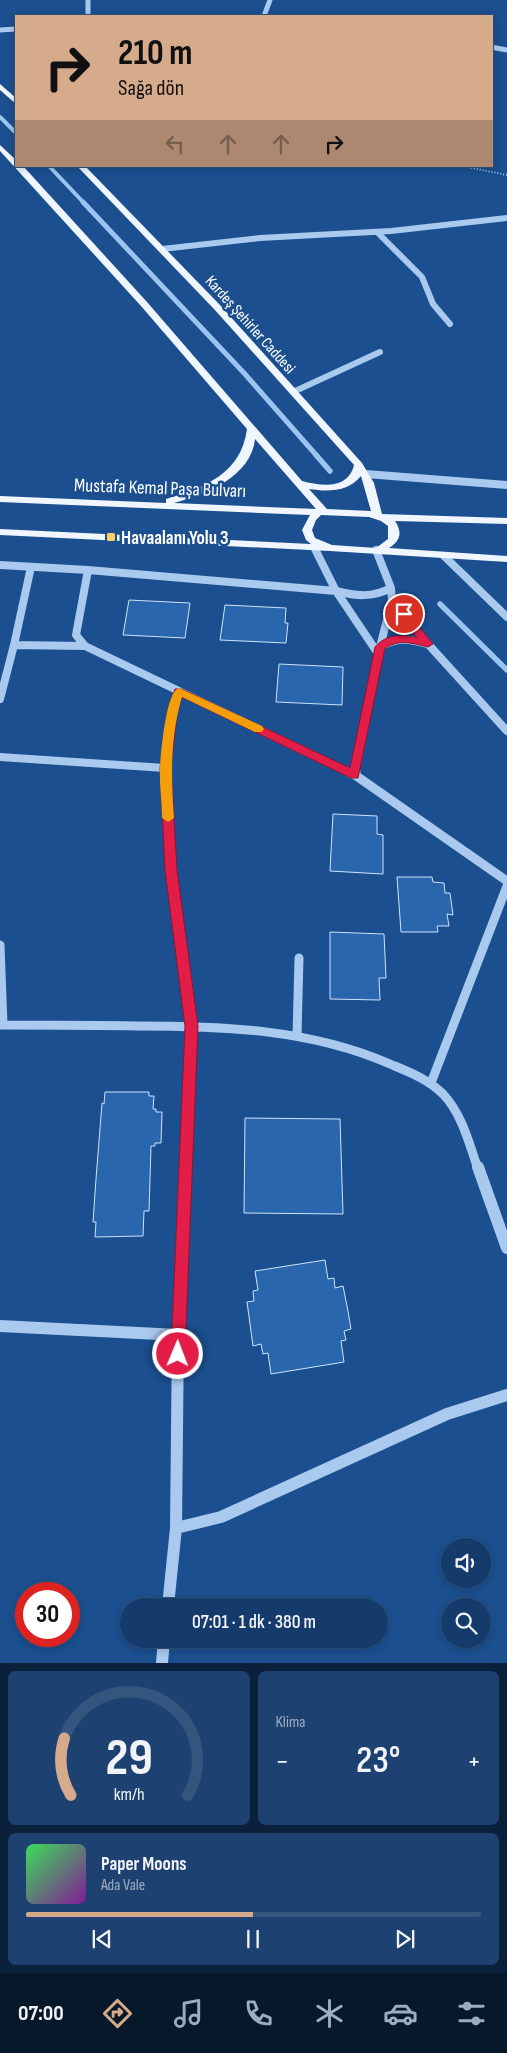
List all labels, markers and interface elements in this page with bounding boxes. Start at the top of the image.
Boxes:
text: 210 m [118,32,192,75]
icon: right [35,35,100,100]
text: Sağa dön [118,75,184,102]
icon: left [161,130,189,158]
icon: ahead [214,130,242,158]
icon: ahead [267,130,295,158]
icon: right [320,130,348,158]
street label: Kardeş Şehirler Caddesi [201,272,299,378]
street label: Mustafa Kemal Paşa Bulvarı [74,474,246,503]
place label: Havaalanı Yolu 3 [121,527,228,550]
marker: Havaalanı Yolu 3 [105,531,117,543]
pin [383,593,425,635]
icon: arrive [390,600,418,628]
position arrow [151,1327,203,1379]
map controls [441,1538,491,1648]
button: sound [441,1538,491,1588]
speed limit sign: 30 [15,1582,80,1647]
button: search [441,1598,491,1648]
text: 07:01 · 1 dk · 380 m [192,1611,316,1634]
text: Klima [276,1713,306,1732]
text: 29 [105,1727,152,1790]
text: 23° [356,1738,401,1783]
text: − [276,1745,289,1778]
text: + [467,1745,481,1778]
text: km/h [113,1784,144,1805]
text: Paper Moons [101,1853,187,1876]
text: Ada Vale [101,1876,145,1895]
icon: previous [88,1925,116,1953]
icon: pause [239,1925,267,1953]
icon: next [391,1925,419,1953]
icon: directions [100,1996,135,2031]
icon: music [171,1996,206,2031]
icon: phone [241,1996,276,2031]
icon: climate [312,1996,347,2031]
icon: car [383,1996,418,2031]
icon: filters [454,1996,489,2031]
text: 07:00 [18,2000,64,2027]

